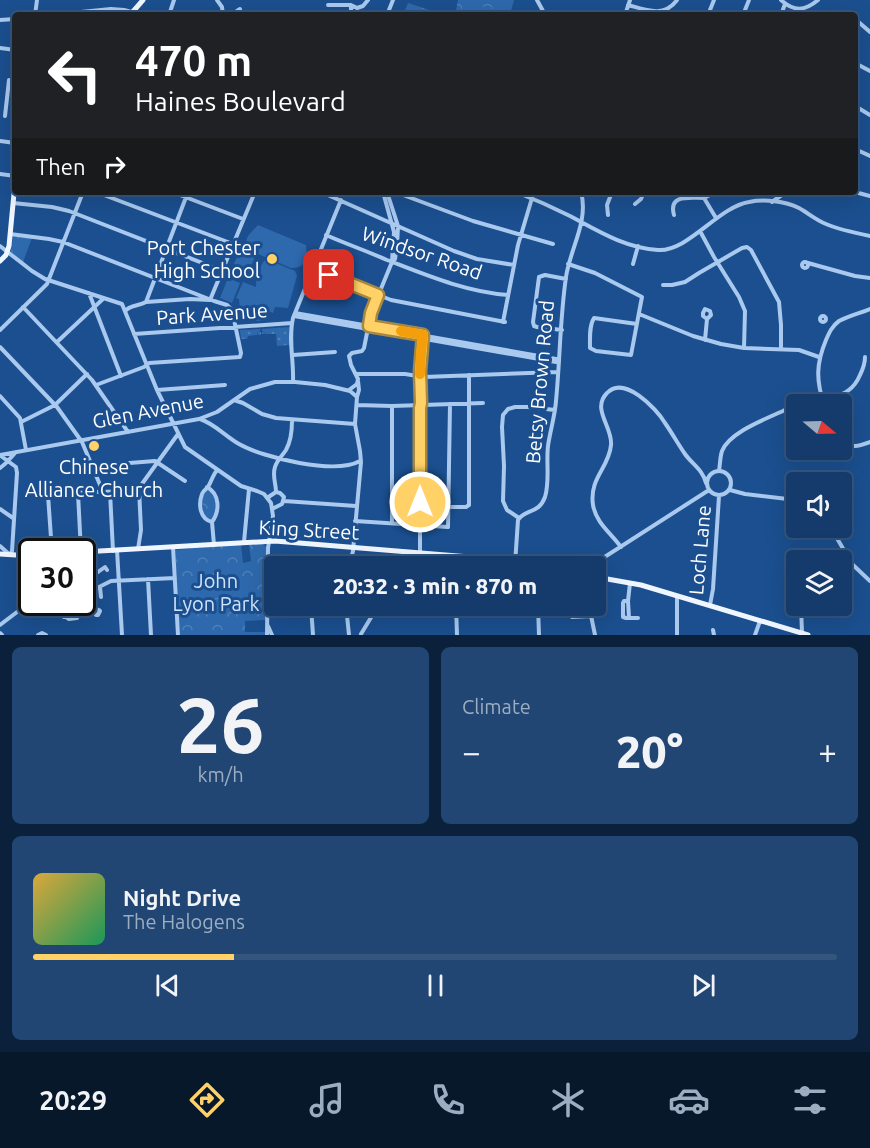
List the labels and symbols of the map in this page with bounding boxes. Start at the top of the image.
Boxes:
street label: Windsor Road [359,221,485,284]
place label: Port Chester High School [147,236,260,282]
pin [303,249,354,300]
marker: Port Chester High School [265,252,279,266]
street label: Park Avenue [155,298,268,329]
street label: Betsy Brown Road [521,299,558,465]
street label: Glen Avenue [90,388,206,433]
north arrow [786,394,852,460]
marker: Chinese Alliance Church [87,439,101,453]
place label: Chinese Alliance Church [25,455,163,501]
position arrow [388,470,452,534]
street label: Loch Lane [684,504,715,596]
street label: King Street [258,515,360,544]
speed limit sign: 30 [18,538,96,616]
park label: John Lyon Park [173,569,259,615]

